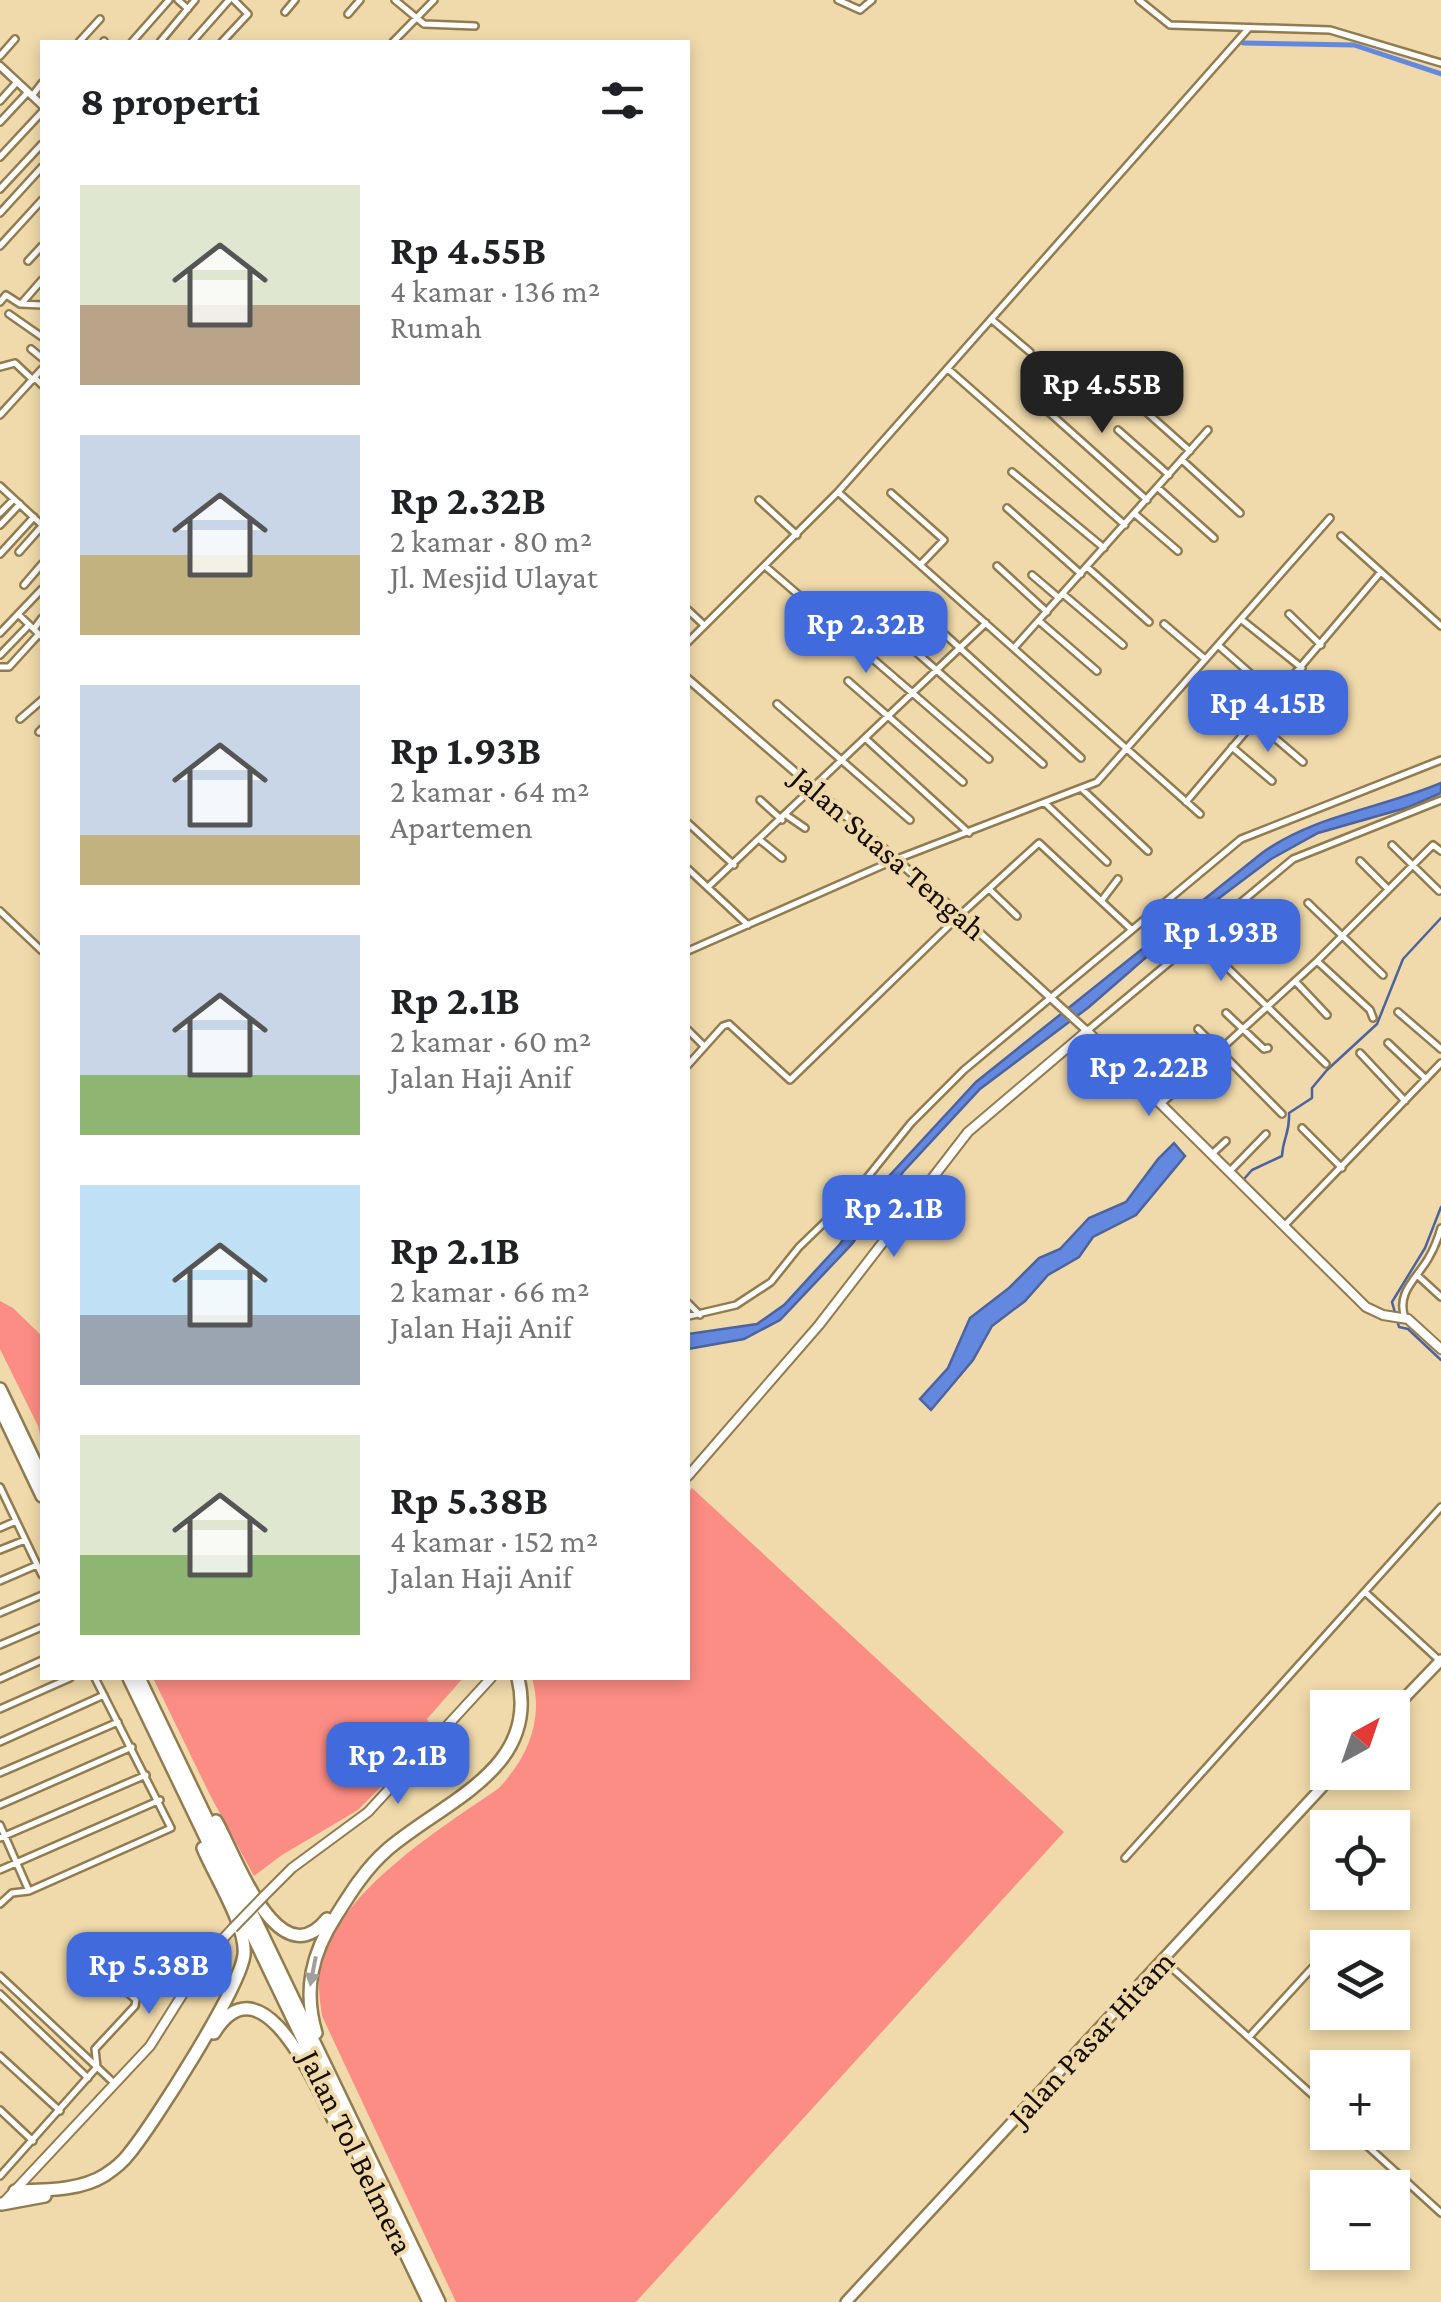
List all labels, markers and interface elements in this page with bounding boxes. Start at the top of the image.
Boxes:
icon: filters [595,73,650,128]
text: 8 properti [80,77,260,124]
icon: home [160,225,280,345]
text: Rp 4.55B [390,226,546,273]
text: 4 kamar · 136 m² [390,273,600,309]
text: Rumah [390,309,482,345]
pin: Rp 4.55B [999,351,1205,436]
text: Rp 4.55B [1042,365,1162,401]
icon: home [160,475,280,595]
text: Rp 2.32B [390,476,546,523]
text: 2 kamar · 80 m² [390,523,592,559]
text: Jl. Mesjid Ulayat [390,559,597,595]
pin: Rp 2.32B [763,591,969,676]
text: Rp 2.32B [807,605,925,641]
pin: Rp 4.15B [1165,670,1371,755]
text: Rp 4.15B [1210,684,1326,720]
icon: home [160,725,280,845]
text: Rp 1.93B [390,726,541,773]
street label: Jalan Suasa Tengah [782,757,993,947]
text: 2 kamar · 64 m² [390,773,590,809]
text: Apartemen [390,809,533,845]
pin: Rp 1.93B [1118,899,1324,984]
text: Rp 1.93B [1163,913,1279,949]
icon: home [160,975,280,1095]
text: Rp 2.1B [390,976,520,1023]
text: 2 kamar · 60 m² [390,1023,591,1059]
pin: Rp 2.22B [1046,1034,1252,1119]
text: Rp 2.22B [1089,1048,1209,1084]
text: Jalan Haji Anif [390,1059,572,1095]
pin: Rp 2.1B [802,1175,986,1260]
text: Rp 2.1B [844,1189,944,1225]
icon: home [160,1225,280,1345]
text: Rp 2.1B [390,1226,520,1273]
text: 2 kamar · 66 m² [390,1273,590,1309]
text: Jalan Haji Anif [390,1309,572,1345]
icon: home [160,1475,280,1595]
text: Rp 5.38B [390,1476,549,1523]
text: 4 kamar · 152 m² [390,1523,598,1559]
text: Jalan Haji Anif [390,1559,572,1595]
north arrow [1310,1690,1410,1790]
map controls [1310,1690,1410,2270]
pin: Rp 2.1B [306,1722,490,1807]
text: Rp 2.1B [348,1736,448,1772]
button: locate [1310,1810,1410,1910]
button: layers [1310,1930,1410,2030]
pin: Rp 5.38B [46,1932,252,2017]
street label: Jalan Pasar Hitam [999,1943,1181,2135]
text: Rp 5.38B [89,1946,209,1982]
one-way arrow [304,1956,320,1987]
street label: Jalan Tol Belmera [291,2041,422,2260]
button: + [1310,2050,1410,2150]
button: − [1310,2170,1410,2270]

